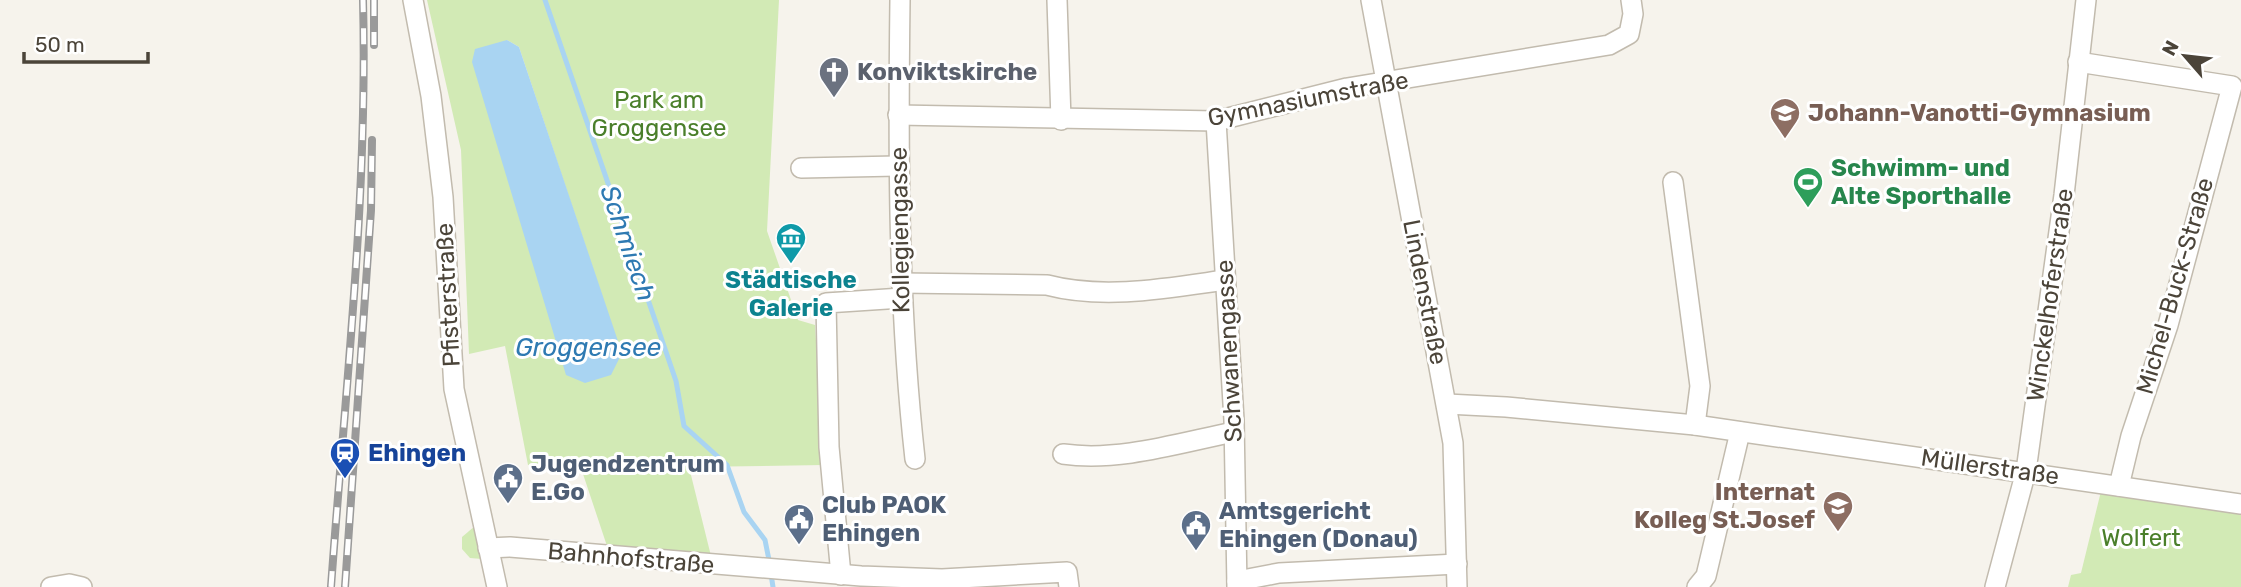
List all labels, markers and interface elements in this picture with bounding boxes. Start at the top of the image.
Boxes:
scale bar [24,21,149,65]
north arrow [2150,21,2220,91]
text: 50 m [35,32,85,57]
text: N [2157,37,2184,60]
church icon: Konviktskirche [817,55,851,99]
place label: Konviktskirche [857,58,1037,86]
street label: Gymnasiumstraße [1205,66,1411,132]
park label: Park am Groggensee [592,86,726,142]
school or university icon: Johann-Vanotti-Gymnasium [1768,96,1802,140]
place label: Johann-Vanotti-Gymnasium [1808,99,2151,127]
street label: Kollegiengasse [885,147,915,313]
place label: Schwimm- und Alte Sporthalle [1831,154,2011,210]
sports icon: Schwimm- und Alte Sporthalle [1791,165,1825,209]
street label: Michel-Buck-Straße [2131,175,2219,397]
water label: Schmiech [593,181,662,305]
street label: Winckelhoferstraße [2021,187,2079,403]
street label: Lindenstraße [1397,217,1453,367]
museum icon: Städtische Galerie [774,221,808,265]
street label: Pfisterstraße [430,222,466,368]
street label: Schwanengasse [1210,259,1248,443]
place label: Städtische Galerie [725,266,857,322]
water label: Groggensee [515,332,661,363]
station icon: Ehingen [328,436,362,480]
place label: Ehingen [368,439,466,467]
street label: Müllerstraße [1919,443,2061,491]
place label: Jugendzentrum E.Go [531,450,725,506]
public building icon: Jugendzentrum E.Go [491,461,525,505]
place label: Internat Kolleg St.Josef [1634,478,1815,534]
school or university icon: Internat Kolleg St.Josef [1821,489,1855,533]
place label: Club PAOK Ehingen [822,491,946,547]
place label: Amtsgericht Ehingen (Donau) [1219,497,1418,553]
public building icon: Club PAOK Ehingen [782,502,816,546]
public building icon: Amtsgericht Ehingen (Donau) [1179,508,1213,552]
park label: Wolfert [2101,524,2181,552]
street label: Bahnhofstraße [546,537,716,579]

